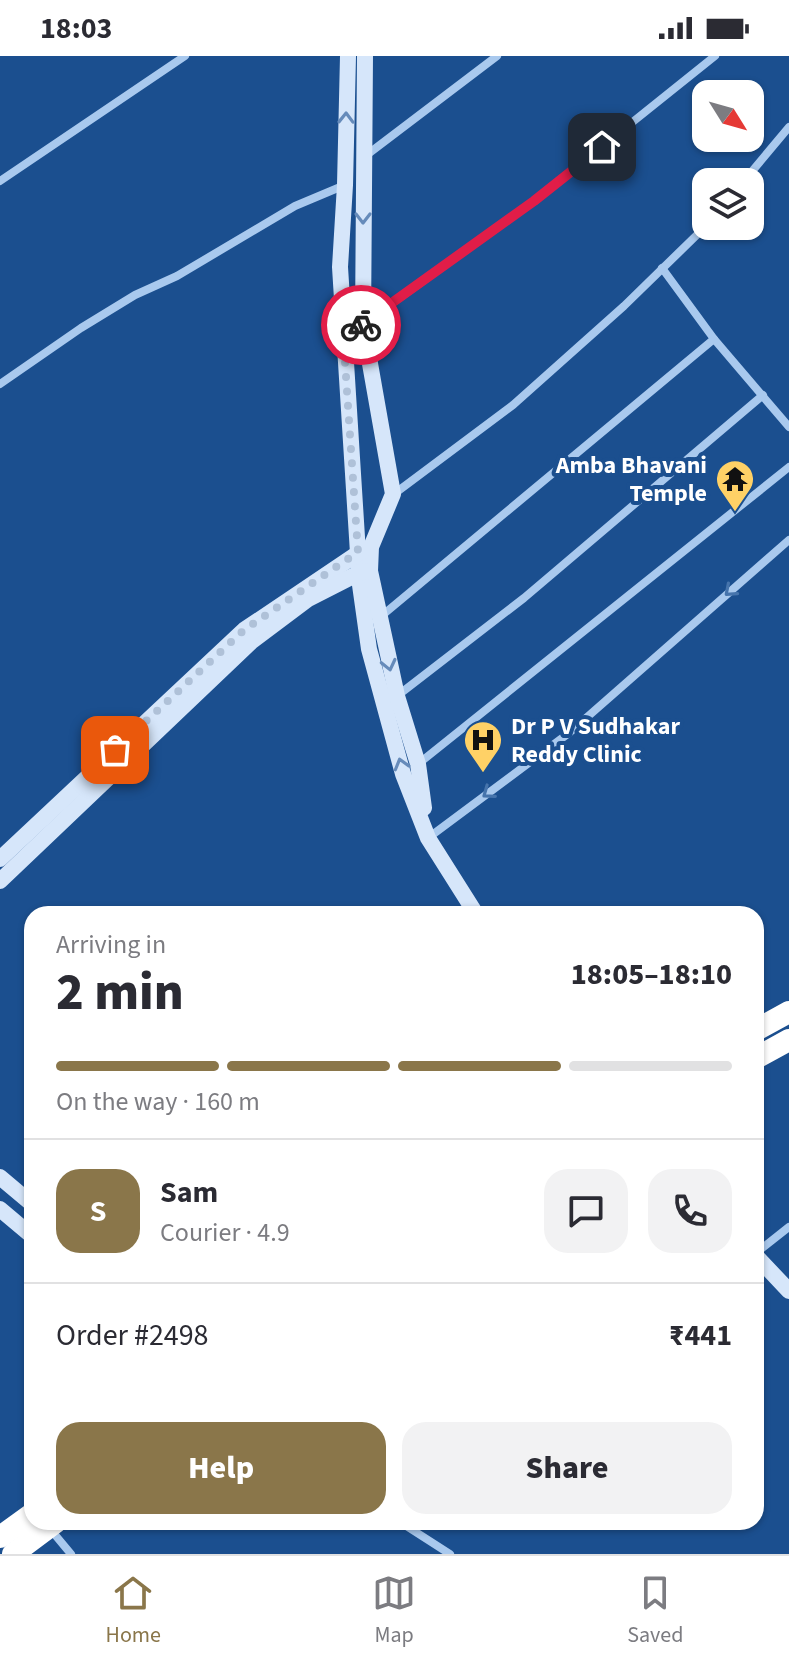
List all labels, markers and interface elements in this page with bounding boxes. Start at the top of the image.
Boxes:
text: 18:03 [40,7,112,50]
north arrow [692,80,764,152]
map controls [692,80,764,240]
one-way arrow [337,111,355,124]
pin [568,113,636,181]
icon: home [580,125,624,169]
button: layers [692,168,764,240]
one-way arrow [355,212,372,225]
courier [321,285,401,365]
icon: bike [339,303,383,347]
place label: Amba Bhavani Temple [555,448,707,511]
temple icon: Amba Bhavani Temple [714,458,756,513]
one-way arrow [725,581,739,596]
one-way arrow [380,657,397,671]
place label: Dr P V Sudhakar Reddy Clinic [511,709,680,772]
pin [81,716,149,784]
hospital icon: Dr P V Sudhakar Reddy Clinic [462,719,504,774]
icon: bag [93,728,137,772]
one-way arrow [394,758,410,772]
one-way arrow [482,784,496,798]
text: Arriving in [56,926,166,963]
text: 18:05–18:10 [571,953,732,996]
text: 2 min [56,956,184,1030]
text: On the way · 160 m [56,1083,260,1120]
button: chat [544,1169,628,1253]
button: phone [648,1169,732,1253]
text: Sam [160,1171,218,1214]
text: S [90,1190,106,1233]
text: Courier · 4.9 [160,1214,290,1251]
text: Order #2498 [56,1314,209,1357]
text: ₹441 [669,1314,732,1357]
button: Help [56,1422,386,1514]
button: Share [402,1422,732,1514]
tab: Home [106,1571,161,1651]
tab: Map [372,1571,416,1651]
tab: Saved [627,1571,683,1651]

